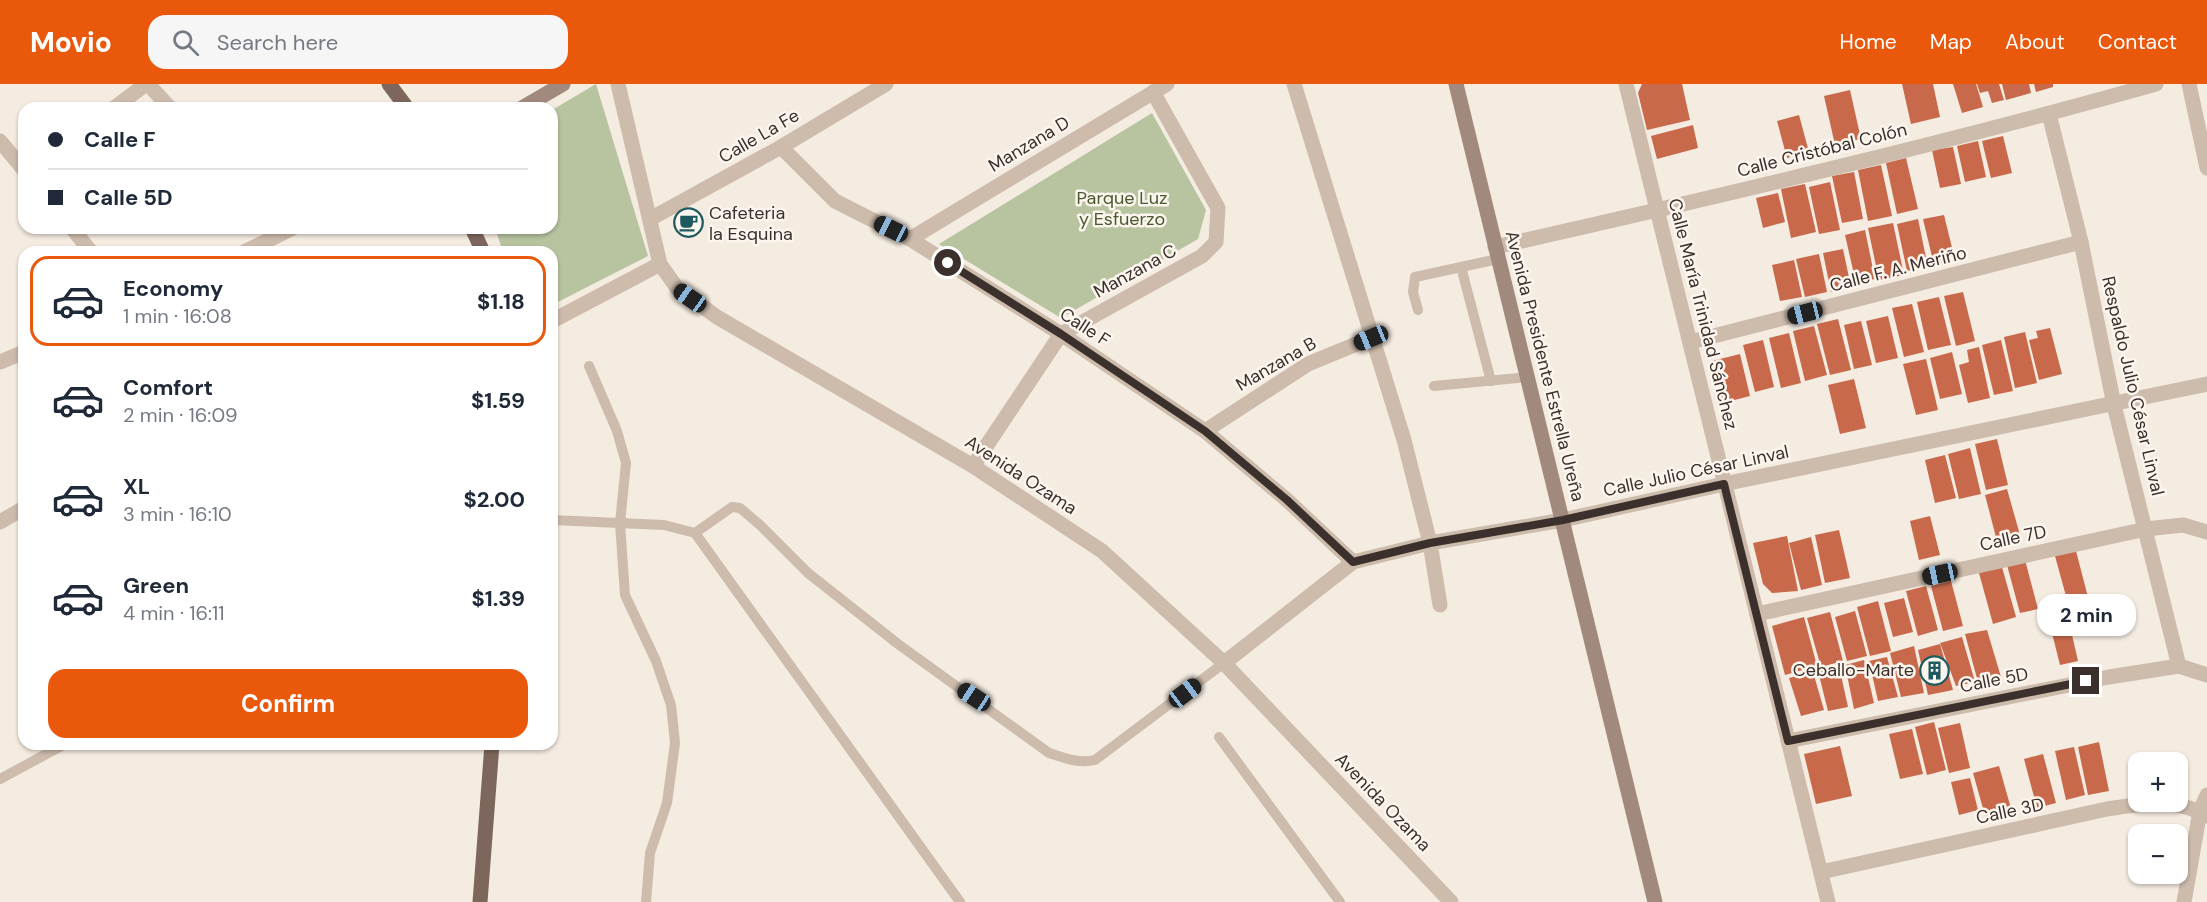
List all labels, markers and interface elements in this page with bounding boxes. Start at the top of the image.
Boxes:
search box [148,15,568,69]
text: Movio [30,24,112,61]
icon: search [169,26,202,59]
text: Search here [217,28,338,57]
text: Home [1839,28,1897,56]
text: Map [1930,28,1972,56]
text: About [2005,28,2065,56]
text: Contact [2098,28,2177,56]
street label: Calle La Fe [714,103,804,169]
street label: Manzana D [984,110,1074,178]
street label: Calle Cristóbal Colón [1735,117,1909,183]
text: Calle F [84,125,156,154]
text: Calle 5D [84,183,173,212]
park label: Parque Luz y Esfuerzo [1077,186,1167,231]
street label: Calle María Trinidad Sánchez [1663,196,1743,432]
place label: Cafeteria la Esquina [709,201,793,246]
cafe icon: Cafeteria la Esquina [672,207,704,239]
car [871,213,911,245]
street label: Avenida Presidente Estrella Ureña [1500,228,1590,504]
street label: Manzana C [1089,238,1181,304]
street label: Calle F. A. Meriño [1827,240,1969,298]
route start [934,249,961,276]
icon: car [51,274,105,328]
text: Economy [123,274,223,303]
street label: Respaldo Julio César Linval [2096,274,2170,498]
car [670,280,710,316]
text: $1.18 [477,287,525,316]
car [1785,300,1825,326]
street label: Calle F [1055,302,1115,352]
text: 1 min · 16:08 [123,303,232,329]
car [1351,323,1391,353]
street label: Manzana B [1231,331,1321,397]
icon: car [51,373,105,427]
text: Comfort [123,373,213,402]
text: $1.59 [471,386,525,415]
text: 2 min · 16:09 [123,402,238,428]
street label: Avenida Ozama [961,430,1081,520]
street label: Calle Julio César Linval [1601,440,1791,502]
icon: car [51,472,105,526]
text: XL [123,472,150,501]
text: $2.00 [463,485,525,514]
text: 3 min · 16:10 [123,501,232,527]
street label: Calle 7D [1977,519,2049,557]
car [1921,561,1959,587]
icon: car [51,571,105,625]
text: Green [123,571,189,600]
text: $1.39 [471,584,525,613]
callout: 2 min [2036,594,2136,636]
text: 4 min · 16:11 [123,600,224,626]
text: 2 min [2060,602,2113,628]
building icon: Ceballo-Marte [1919,654,1951,686]
place label: Ceballo-Marte [1793,658,1914,682]
street label: Calle 5D [1958,662,2030,698]
route end [2072,667,2099,694]
button: Confirm [48,669,528,738]
car [1165,675,1205,711]
car [954,680,994,714]
street label: Avenida Ozama [1330,747,1436,857]
map controls [2128,752,2188,884]
button: + [2128,752,2188,812]
street label: Calle 3D [1974,792,2046,830]
button: − [2128,824,2188,884]

